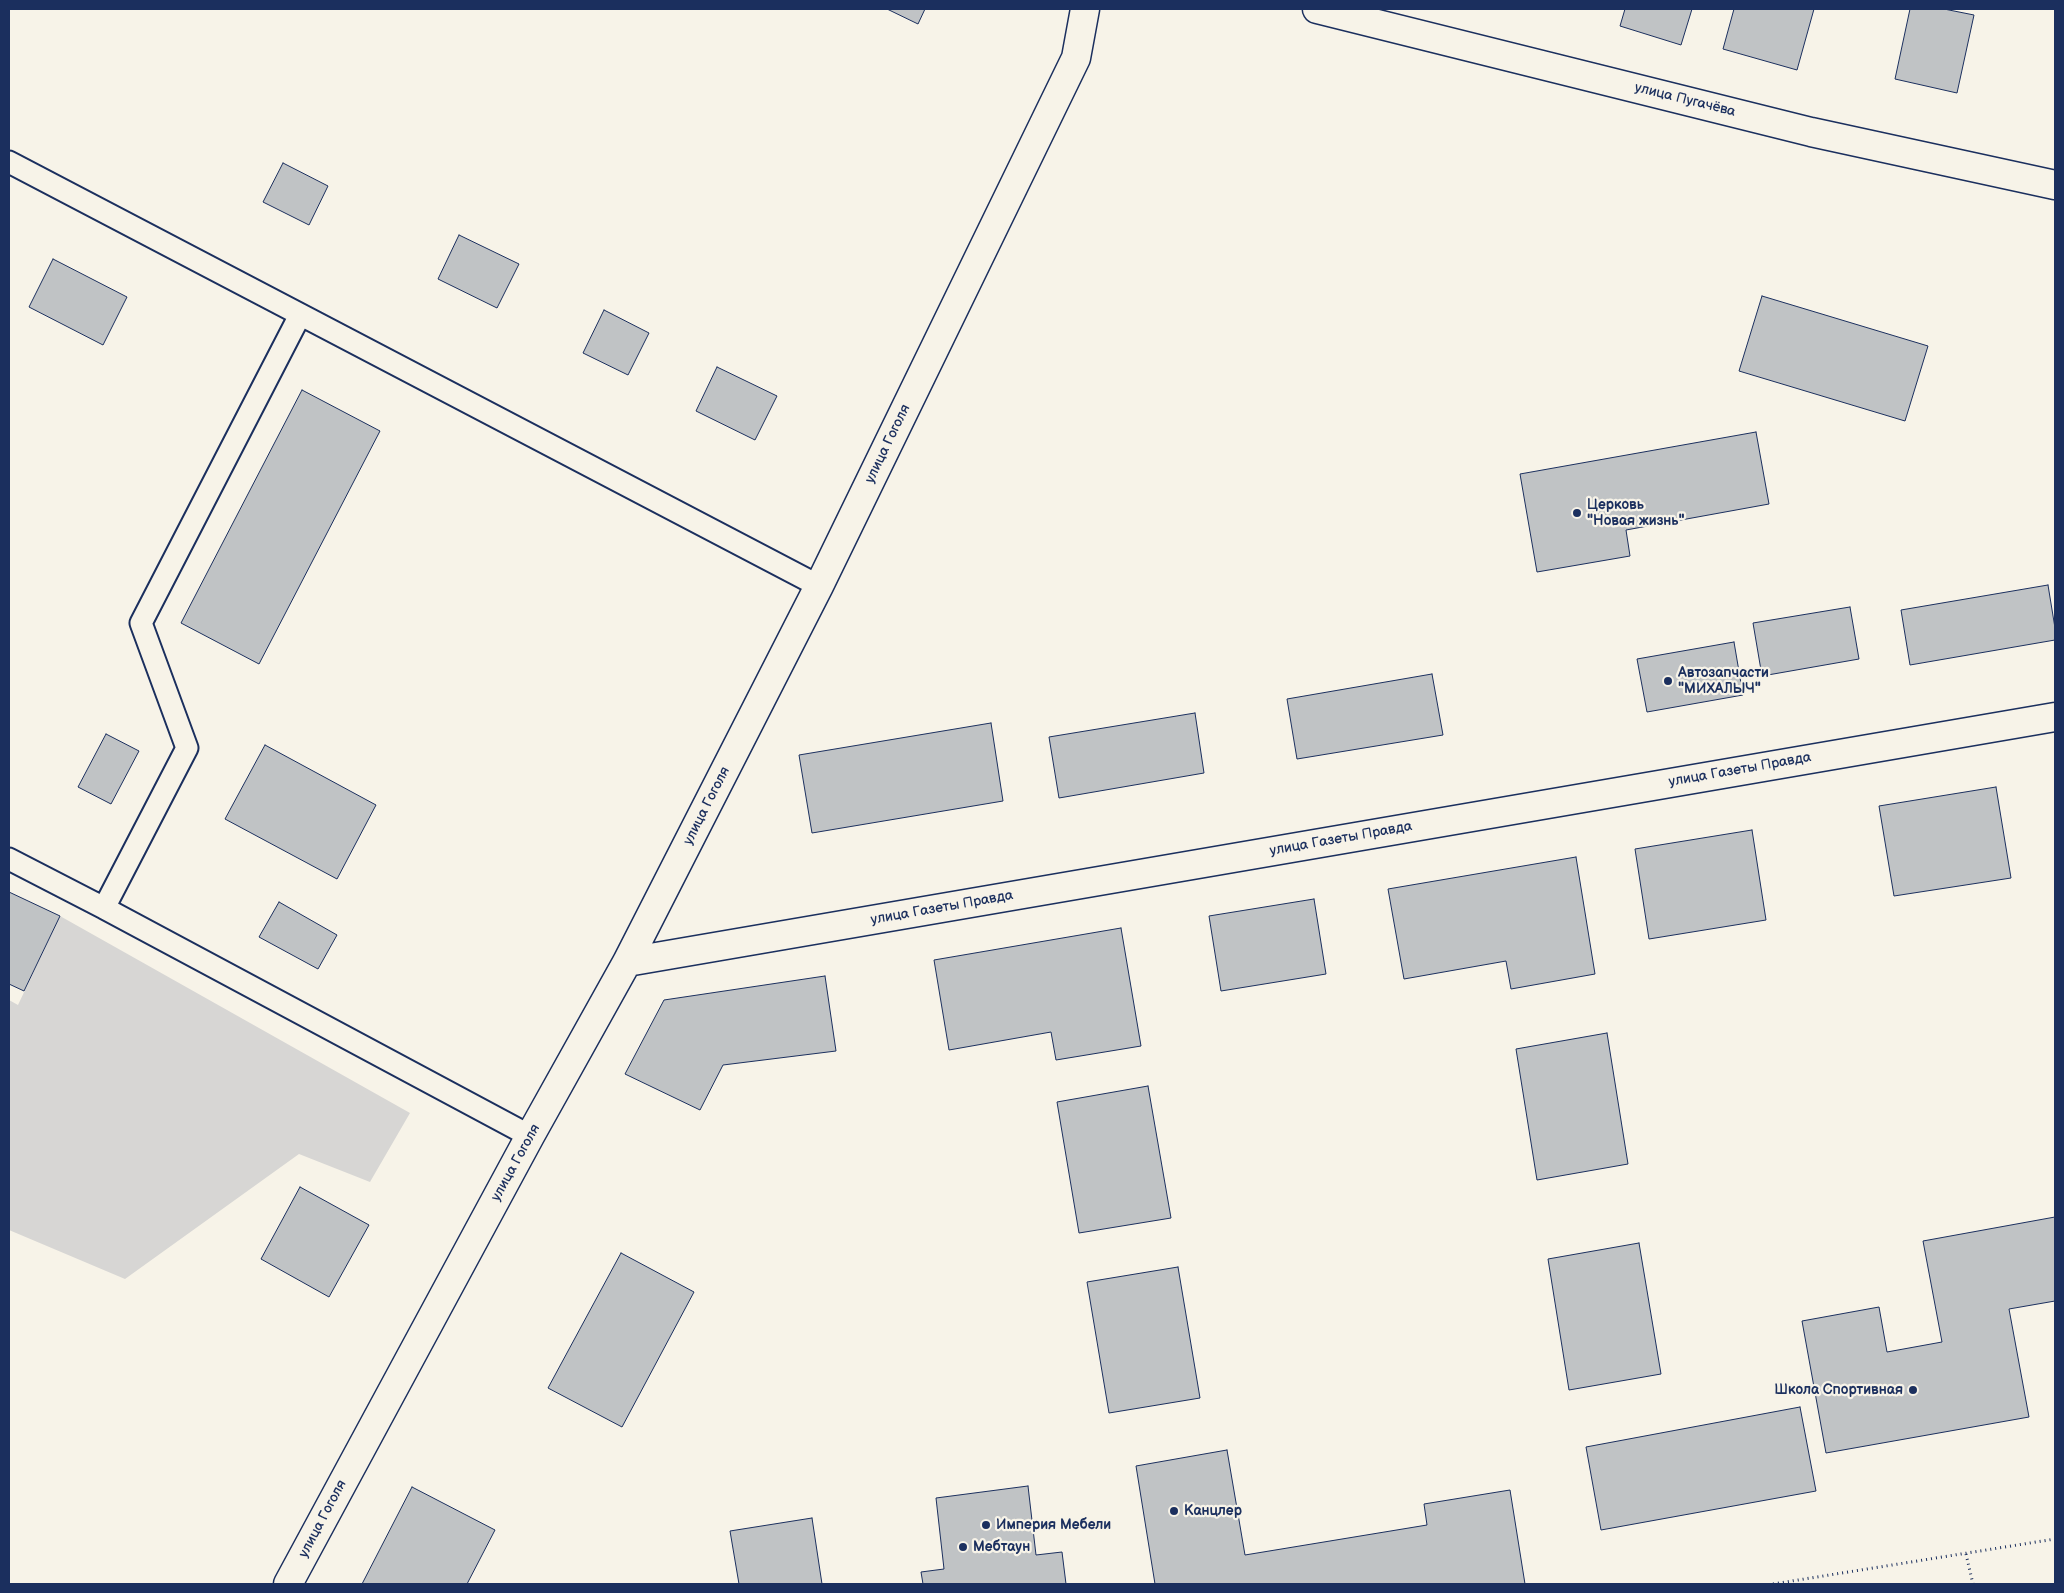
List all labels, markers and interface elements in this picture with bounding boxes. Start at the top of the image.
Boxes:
street label: улица Пугачёва [1633,79,1737,121]
street label: улица Гоголя [862,402,914,486]
place label: Церковь "Новая жизнь" [1587,497,1685,530]
marker: Церковь "Новая жизнь" [1571,507,1583,519]
place label: Автозапчасти "МИХАЛЫЧ" [1678,665,1769,698]
marker: Автозапчасти "МИХАЛЫЧ" [1662,675,1674,687]
street label: улица Газеты Правда [1668,749,1812,791]
street label: улица Гоголя [680,764,734,848]
street label: улица Газеты Правда [1269,818,1413,860]
street label: улица Газеты Правда [870,887,1014,929]
street label: улица Гоголя [488,1122,544,1204]
place label: Школа Спортивная [1774,1382,1903,1398]
marker: Школа Спортивная [1907,1384,1919,1396]
street label: улица Гоголя [295,1477,351,1561]
place label: Канцлер [1184,1503,1242,1519]
marker: Канцлер [1168,1505,1180,1517]
place label: Империя Мебели [996,1517,1111,1533]
marker: Империя Мебели [980,1519,992,1531]
place label: Мебтаун [973,1539,1030,1555]
marker: Мебтаун [957,1541,969,1553]

